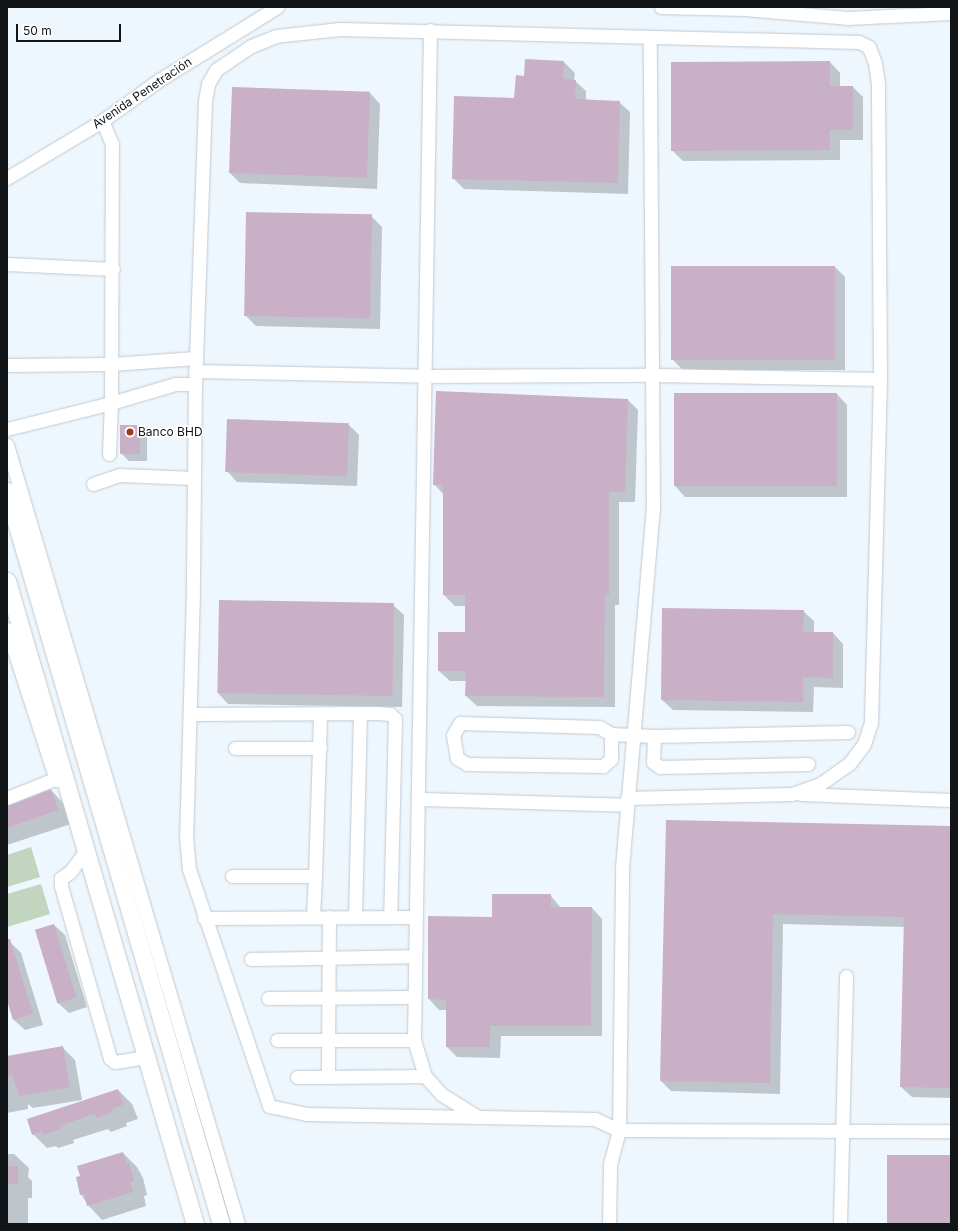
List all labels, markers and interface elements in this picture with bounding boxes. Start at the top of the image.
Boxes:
scale bar [18,16,123,42]
text: 50 m [23,23,52,38]
street label: Avenida Penetración [90,55,194,131]
place label: Banco BHD [138,425,203,439]
marker: Banco BHD [125,427,135,437]

